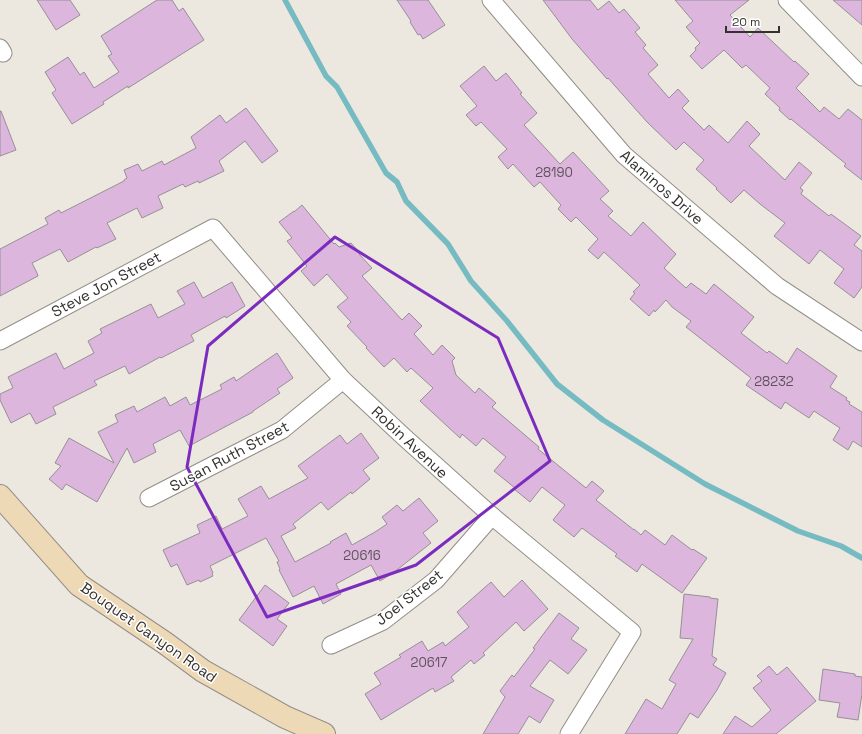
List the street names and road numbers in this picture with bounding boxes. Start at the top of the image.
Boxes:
street label: Alaminos Drive [616,146,708,229]
street label: Steve Jon Street [48,247,164,321]
street label: Robin Avenue [368,402,452,482]
street label: Susan Ruth Street [166,417,292,495]
street label: Joel Street [372,565,446,629]
street label: Bouquet Canyon Road [77,578,221,686]

